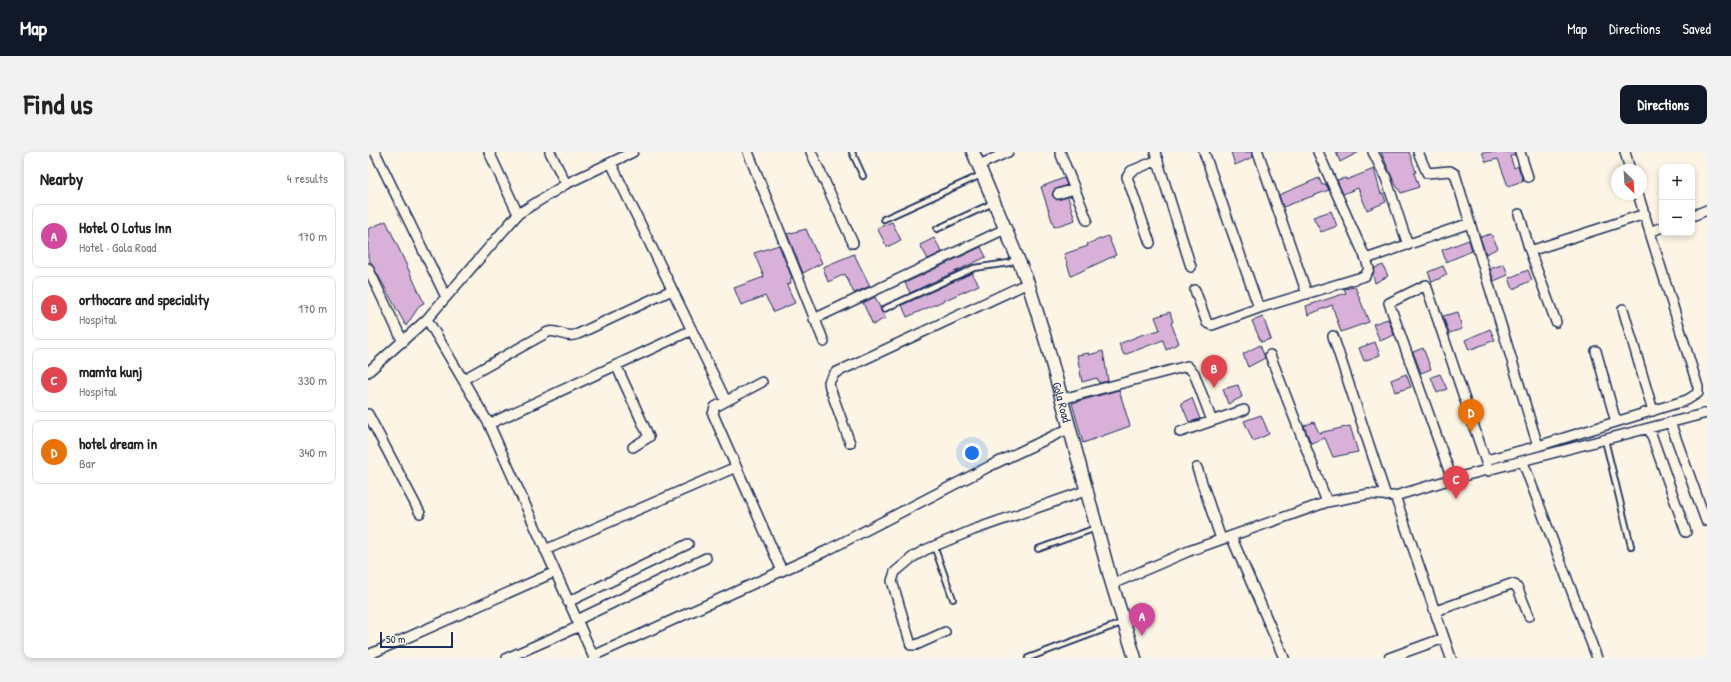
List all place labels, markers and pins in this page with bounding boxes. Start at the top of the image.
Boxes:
pin: B [1201,355,1227,388]
pin: D [1458,399,1484,432]
pin: C [1443,466,1469,499]
pin: A [1129,603,1155,636]

